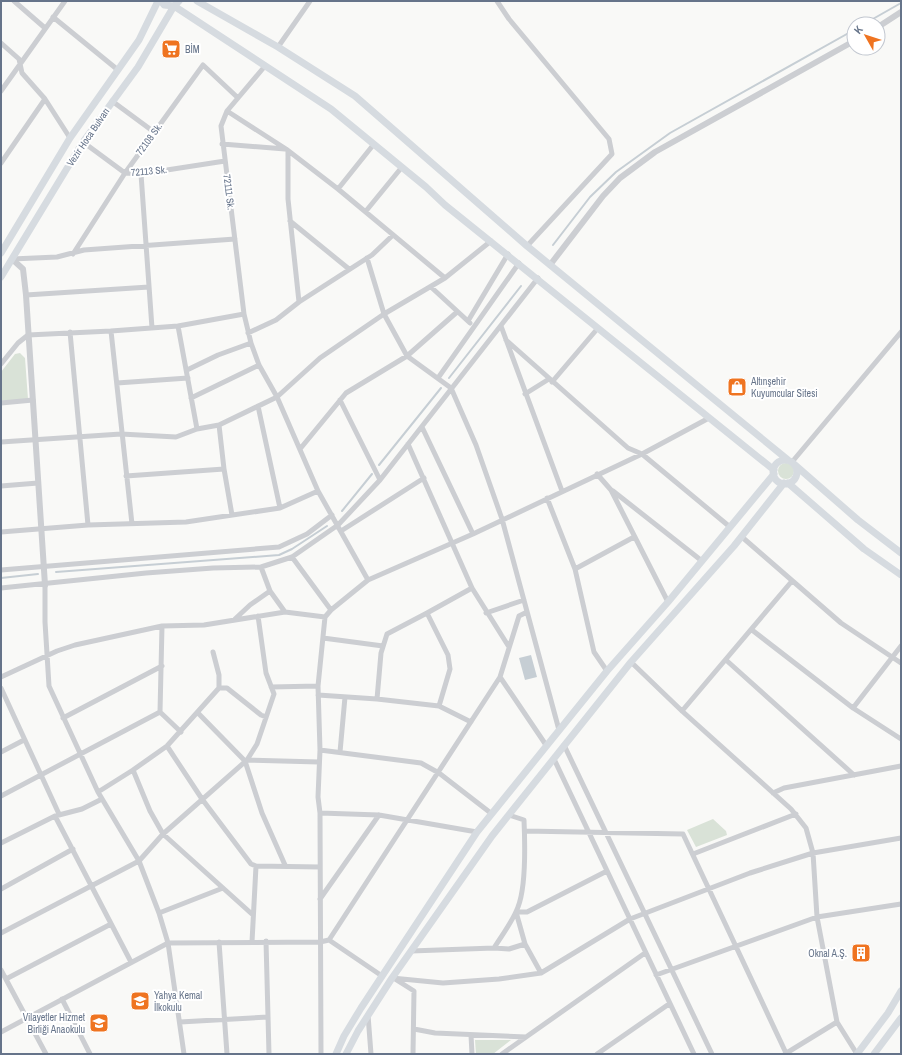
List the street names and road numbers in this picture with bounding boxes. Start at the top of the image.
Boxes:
street label: Vezir Hoca Bulvarı [64,105,112,169]
street label: 72108 Sk. [133,120,165,158]
street label: 72113 Sk. [130,163,168,179]
street label: 72111 Sk. [220,173,238,211]

